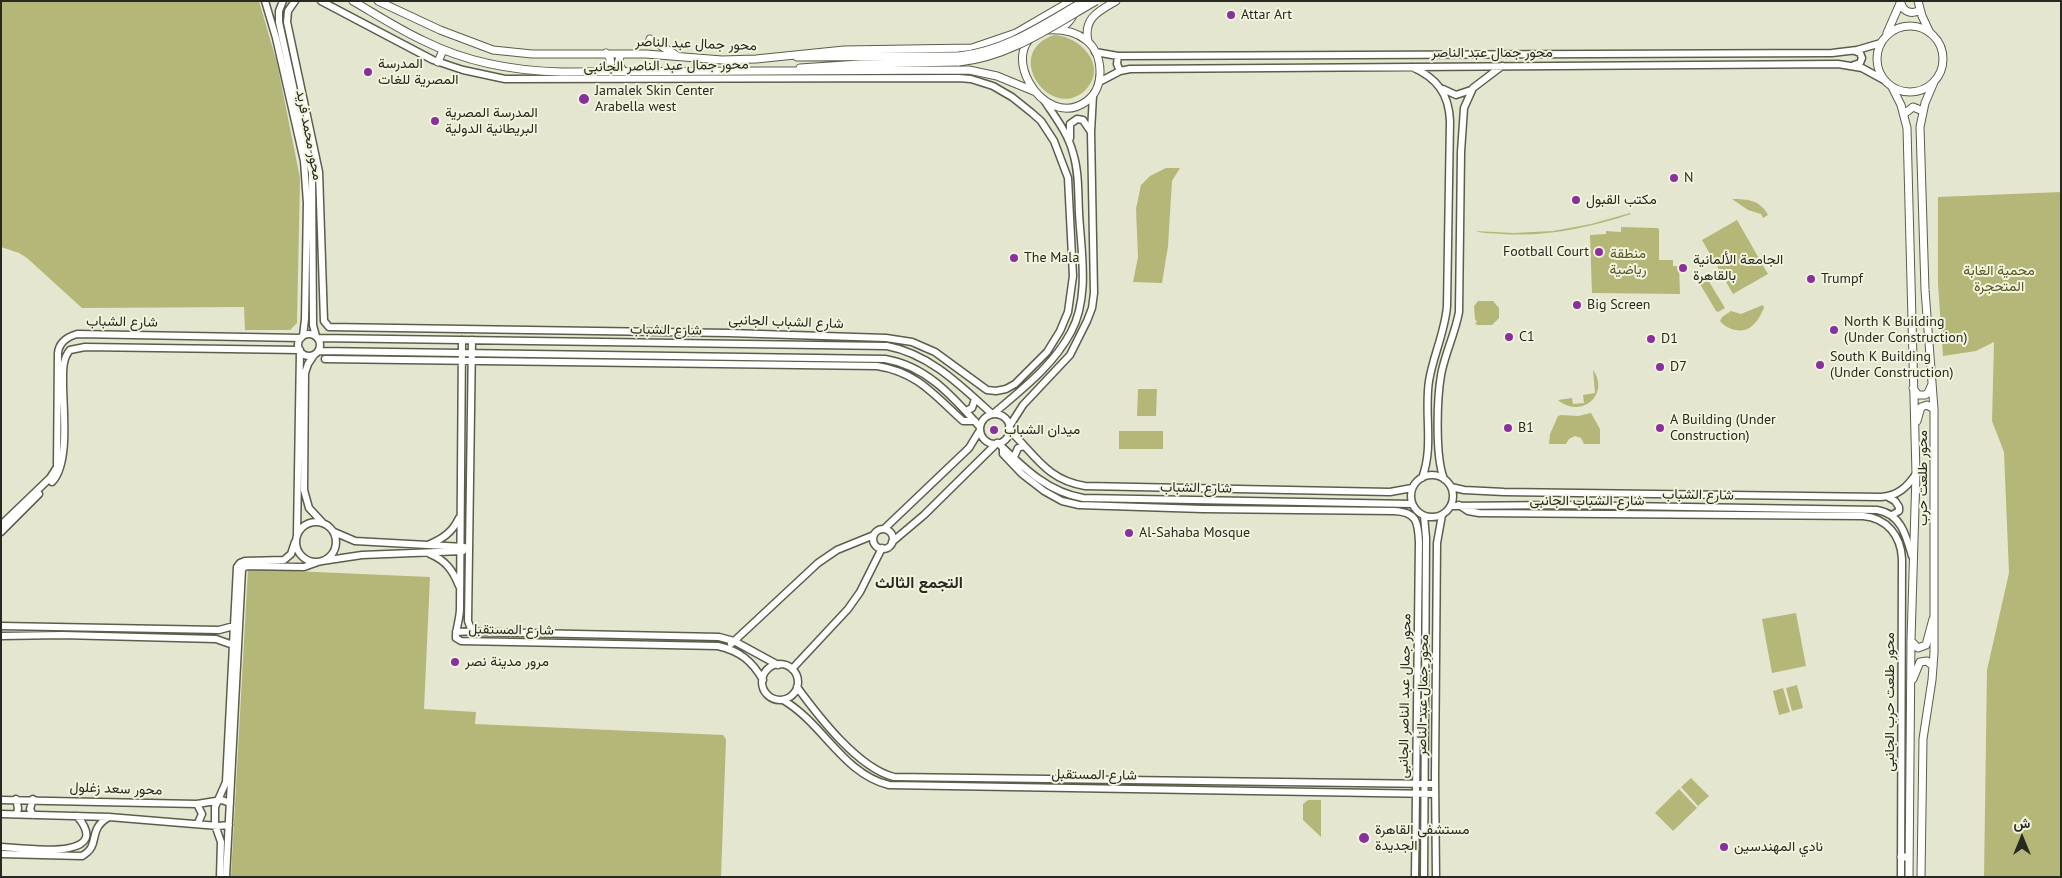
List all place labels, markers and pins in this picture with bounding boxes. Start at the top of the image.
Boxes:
place label: Attar Art [1241,7,1292,23]
marker: Attar Art [1225,9,1237,21]
place label: المدرسة المصرية للغات [378,56,459,88]
marker: المدرسة المصرية للغات [362,66,374,78]
place label: Jamalek Skin Center Arabella west [595,83,714,115]
marker: Jamalek Skin Center Arabella west [577,92,591,106]
place label: المدرسة المصرية البريطانية الدولية [445,105,538,138]
marker: المدرسة المصرية البريطانية الدولية [429,115,441,127]
place label: N [1684,170,1693,186]
marker: N [1668,172,1680,184]
place label: مكتب القبول [1586,192,1657,208]
marker: مكتب القبول [1570,194,1582,206]
place label: Football Court [1503,244,1589,260]
marker: Football Court [1593,246,1605,258]
place label: The Mala [1024,250,1079,266]
marker: The Mala [1008,252,1020,264]
place label: الجامعة الألمانية بالقاهرة [1693,252,1783,284]
marker: الجامعة الألمانية بالقاهرة [1677,262,1689,274]
place label: Trumpf [1821,271,1863,287]
marker: Trumpf [1805,273,1817,285]
place label: Big Screen [1587,297,1650,313]
marker: Big Screen [1571,299,1583,311]
place label: North K Building (Under Construction) [1844,314,1967,347]
marker: North K Building (Under Construction) [1828,324,1840,336]
place label: C1 [1519,329,1535,345]
marker: C1 [1503,331,1515,343]
place label: D1 [1661,331,1678,347]
marker: D1 [1645,333,1657,345]
place label: South K Building (Under Construction) [1830,349,1953,382]
place label: D7 [1670,359,1687,375]
marker: South K Building (Under Construction) [1814,359,1826,371]
marker: D7 [1654,361,1666,373]
place label: A Building (Under Construction) [1670,412,1776,444]
place label: B1 [1518,420,1534,436]
place label: ميدان الشباب [1004,422,1080,438]
marker: B1 [1502,422,1514,434]
marker: A Building (Under Construction) [1654,422,1666,434]
marker: ميدان الشباب [988,424,1000,436]
place label: Al-Sahaba Mosque [1139,525,1250,541]
marker: Al-Sahaba Mosque [1123,527,1135,539]
place label: مرور مدينة نصر [465,654,549,670]
marker: مرور مدينة نصر [449,656,461,668]
place label: مستشفى القاهرة الجديدة [1375,822,1469,854]
marker: مستشفى القاهرة الجديدة [1357,831,1371,845]
place label: نادي المهندسين [1734,839,1823,855]
marker: نادي المهندسين [1718,841,1730,853]

